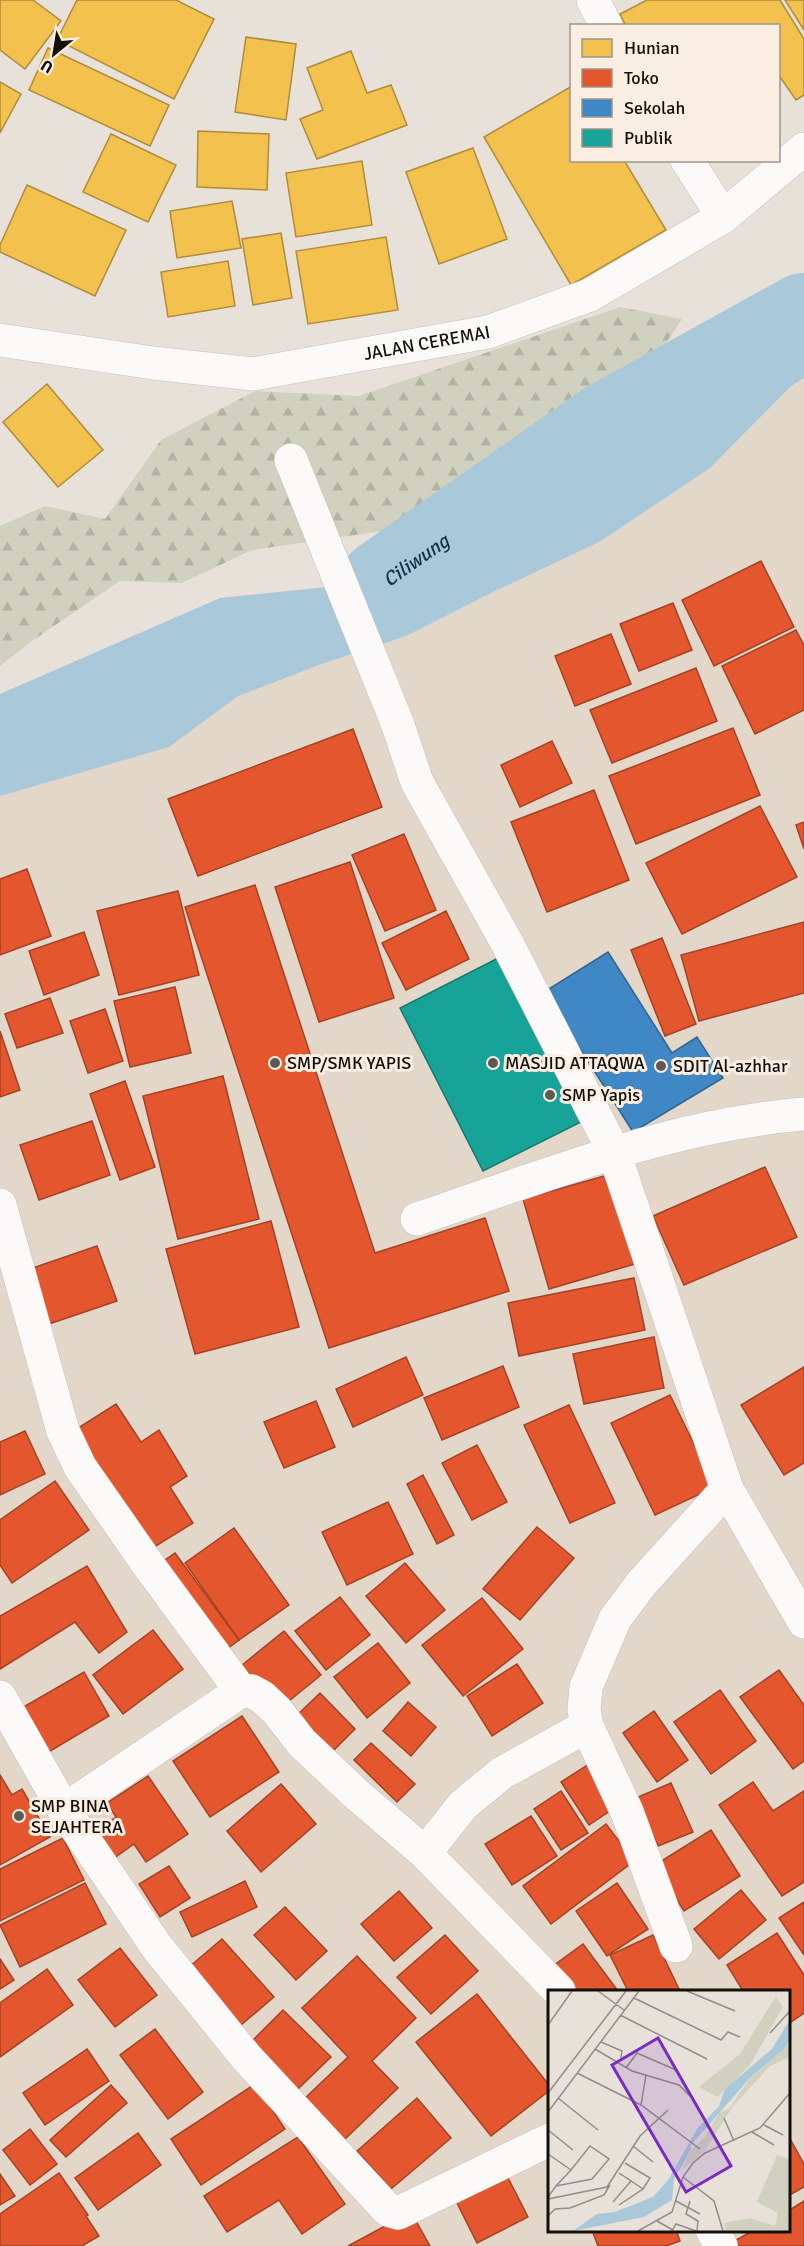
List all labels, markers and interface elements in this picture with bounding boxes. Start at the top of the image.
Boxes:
north arrow [24,24,84,84]
legend [570,24,780,162]
text: Hunian [624,37,680,59]
text: U [37,55,57,77]
text: Toko [624,67,659,89]
text: Sekolah [624,97,685,119]
text: Publik [624,127,672,149]
street label: JALAN CEREMAI [362,321,492,365]
water label: Ciliwung [378,527,455,592]
place label: SMP/SMK YAPIS [287,1052,411,1074]
place label: MASJID ATTAQWA [505,1052,645,1074]
place label: SDIT Al-azhhar [673,1055,788,1077]
marker: SMP/SMK YAPIS [268,1056,282,1070]
marker: MASJID ATTAQWA [486,1056,500,1070]
marker: SDIT Al-azhhar [654,1059,668,1073]
place label: SMP Yapis [562,1084,640,1106]
marker: SMP Yapis [543,1088,557,1102]
place label: SMP BINA SEJAHTERA [31,1795,123,1838]
marker: SMP BINA SEJAHTERA [12,1809,26,1823]
inset map [548,1990,789,2231]

